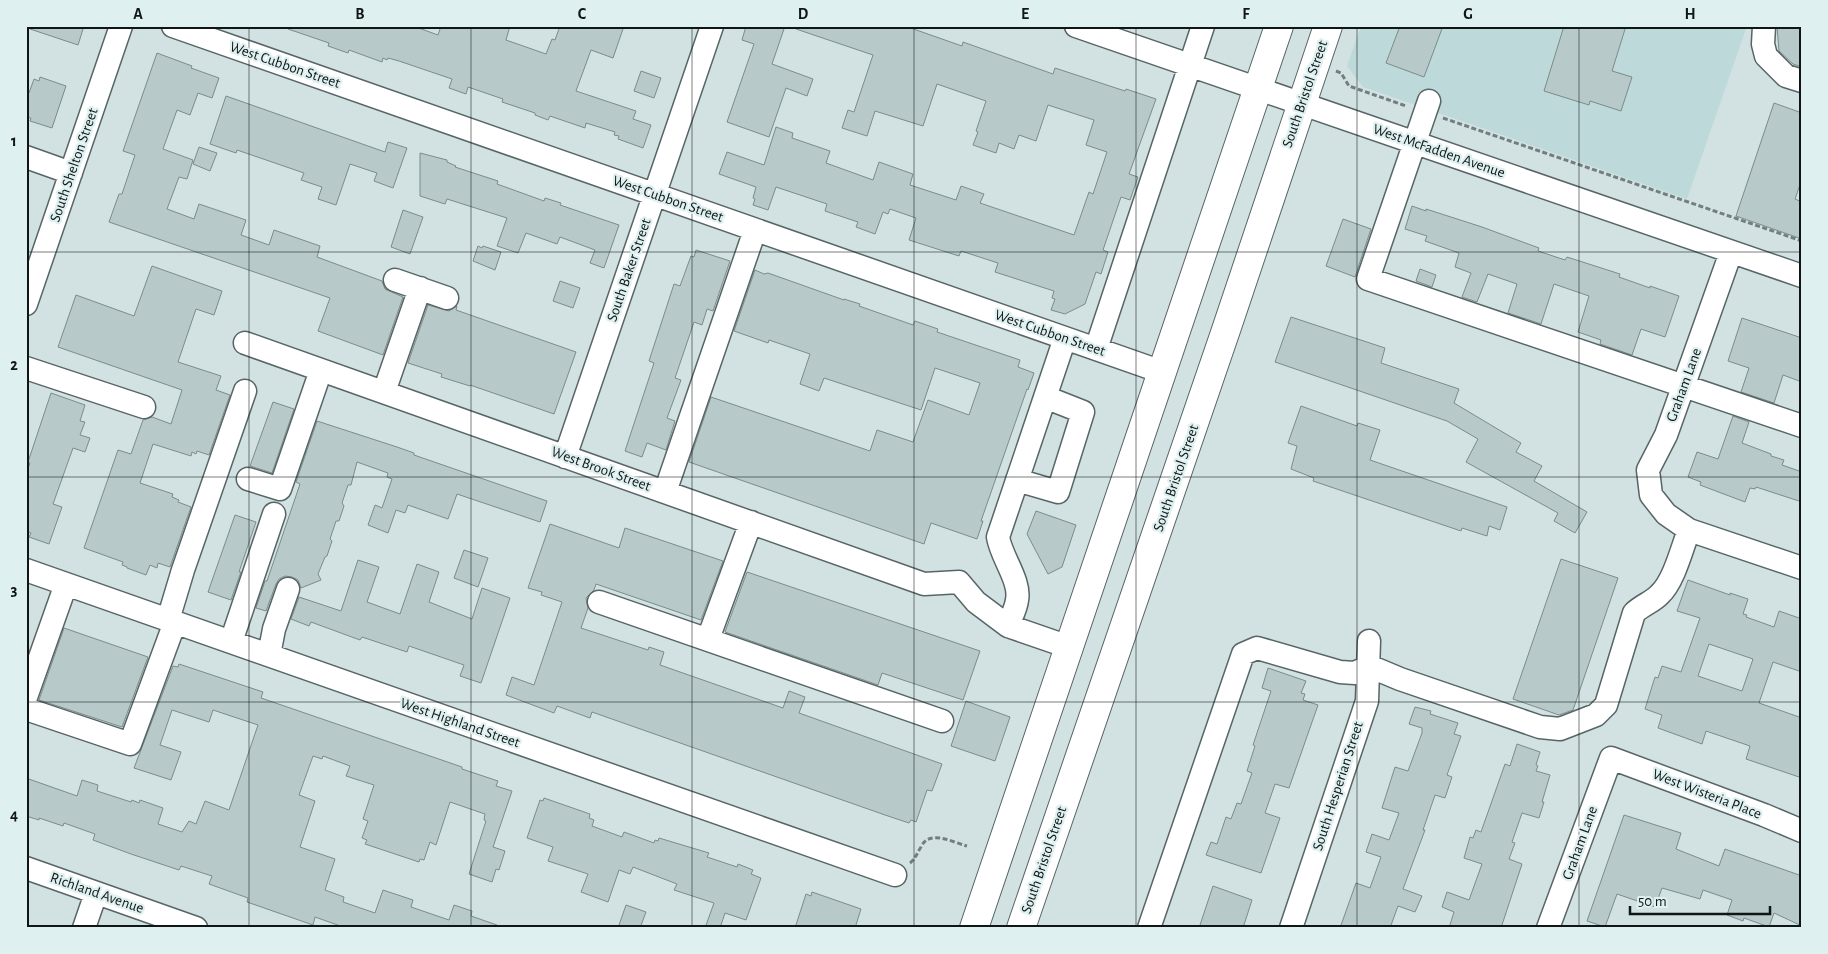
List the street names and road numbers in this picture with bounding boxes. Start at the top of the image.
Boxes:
street label: South Bristol Street [1280,38,1330,149]
street label: West Cubbon Street [228,39,342,91]
street label: South Shelton Street [47,106,101,224]
street label: West McFadden Avenue [1371,121,1507,181]
street label: West Cubbon Street [611,173,725,225]
street label: South Baker Street [604,216,654,323]
street label: West Cubbon Street [993,307,1107,359]
street label: Graham Lane [1664,346,1704,424]
street label: South Bristol Street [1151,422,1201,533]
street label: West Brook Street [549,444,653,494]
street label: West Highland Street [398,696,522,751]
street label: South Hesperian Street [1310,719,1366,852]
street label: West Wisteria Place [1650,766,1764,822]
street label: South Bristol Street [1019,804,1069,915]
street label: Graham Lane [1560,804,1600,882]
street label: Richland Avenue [48,870,146,916]

